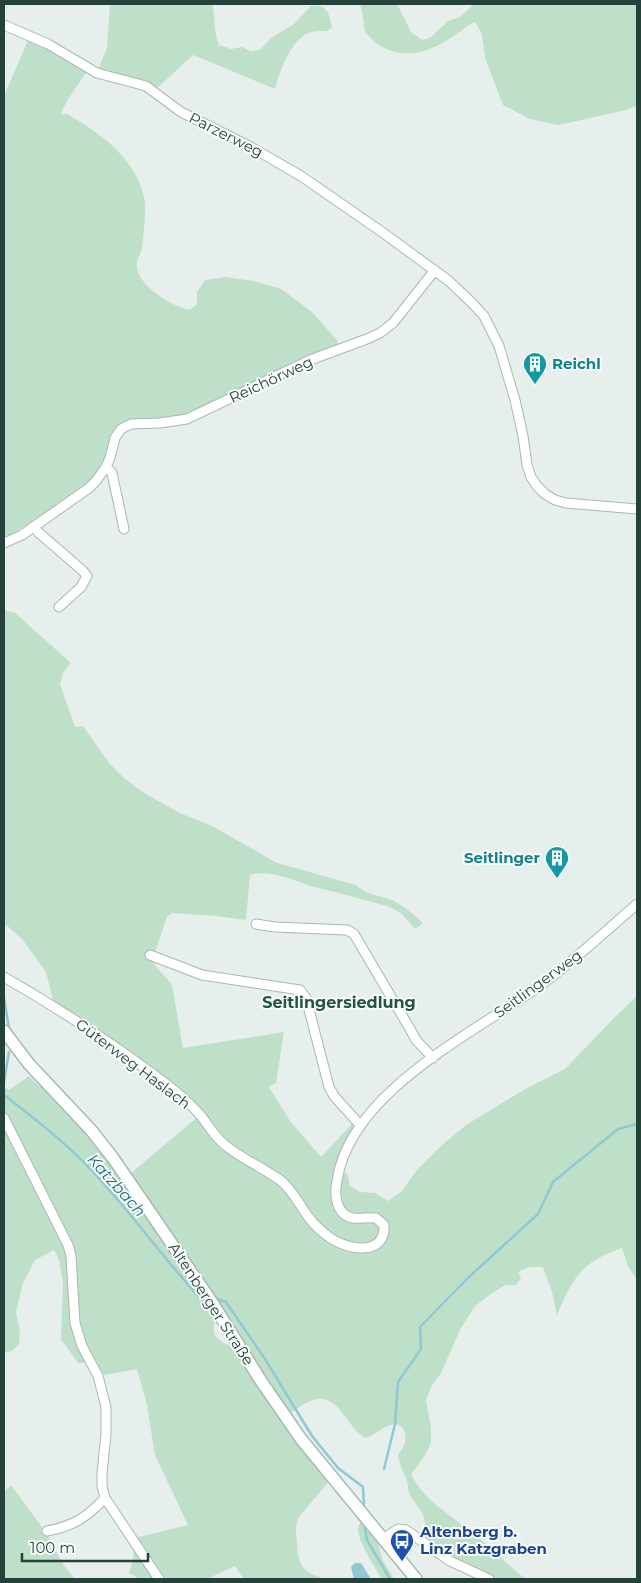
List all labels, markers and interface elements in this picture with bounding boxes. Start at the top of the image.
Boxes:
street label: Parzerweg [186,108,266,161]
building icon: Reichl [522,351,548,385]
street label: Reichörweg [226,352,316,407]
place label: Reichl [552,354,601,373]
building icon: Seitlinger [544,845,570,879]
place label: Seitlinger [464,848,541,867]
street label: Seitlingerweg [490,945,586,1022]
district label: Seitlingersiedlung [262,993,416,1012]
street label: Güterweg Haslach [72,1014,194,1113]
water label: Katzbach [83,1150,150,1221]
street label: Altenberger Straße [165,1239,258,1369]
place label: Altenberg b. Linz Katzgraben [419,1522,547,1558]
bus stop icon: Altenberg b. Linz Katzgraben [389,1528,415,1562]
scale bar [22,1530,149,1562]
text: 100 m [30,1538,75,1557]

